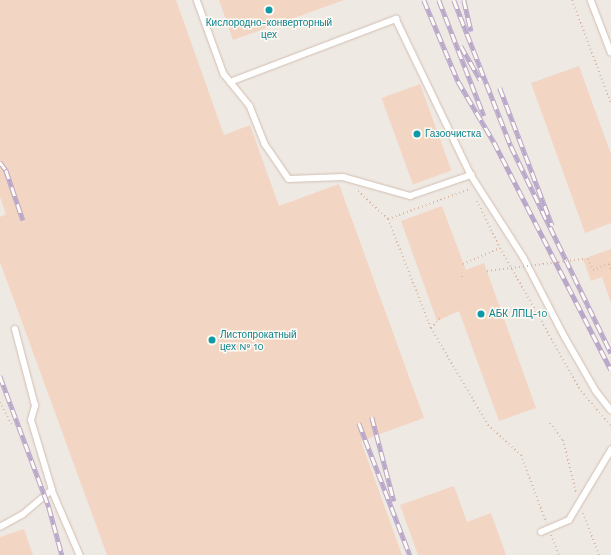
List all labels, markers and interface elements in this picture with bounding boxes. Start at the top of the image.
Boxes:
marker: Кислородно-конверторный цех [264,5,274,15]
place label: Кислородно-конверторный цех [206,16,332,40]
place label: Газоочистка [425,128,481,140]
marker: Газоочистка [412,129,422,139]
place label: АБК ЛПЦ-10 [489,308,547,320]
marker: АБК ЛПЦ-10 [476,309,486,319]
place label: Листопрокатный цех № 10 [220,328,297,352]
marker: Листопрокатный цех № 10 [207,335,217,345]

